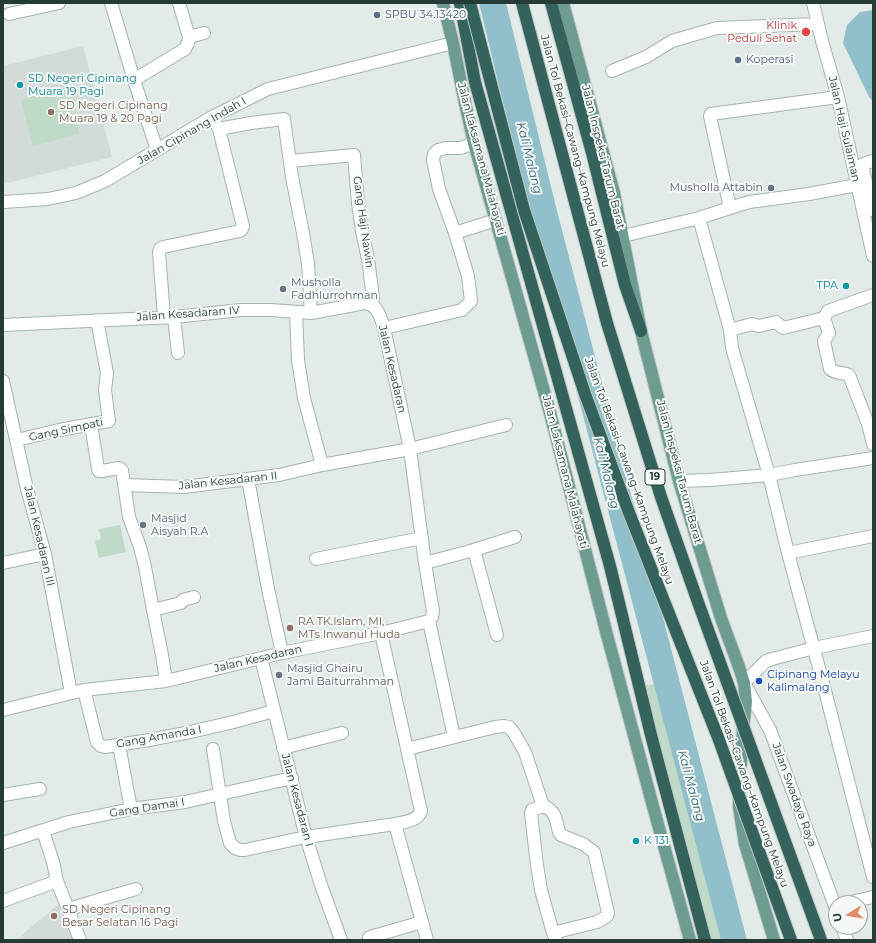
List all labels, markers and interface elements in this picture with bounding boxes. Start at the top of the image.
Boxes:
place label: SPBU 34.13420 [385,8,466,22]
marker: SPBU 34.13420 [372,10,382,20]
place label: Klinik Peduli Sehat [727,19,797,45]
marker: Klinik Peduli Sehat [800,26,812,38]
street label: Jalan Tol Bekasi–Cawang–Kampung Melayu [537,33,613,269]
place label: Koperasi [746,53,793,67]
marker: Koperasi [733,55,743,65]
place label: SD Negeri Cipinang Muara 19 Pagi [28,72,137,98]
street label: Jalan Haji Sulaiman [825,75,863,183]
marker: SD Negeri Cipinang Muara 19 Pagi [15,80,25,90]
street label: Jalan Laksamana Malahayati [454,81,508,237]
street label: Jalan Inspeksi Tarum Barat [579,84,627,230]
street label: Jalan Cipinang Indah I [135,95,249,167]
place label: SD Negeri Cipinang Muara 19 & 20 Pagi [59,99,168,125]
marker: SD Negeri Cipinang Muara 19 & 20 Pagi [46,107,56,117]
water label: Kali Malang [513,121,545,195]
street label: Gang Haji Nawin [350,175,376,269]
place label: Musholla Attabin [669,181,763,195]
marker: Musholla Attabin [766,183,776,193]
place label: Musholla Fadhlurrohman [291,276,378,302]
place label: TPA [816,279,838,293]
marker: TPA [841,281,851,291]
marker: Musholla Fadhlurrohman [278,284,288,294]
street label: Jalan Kesadaran IV [136,304,240,324]
street label: Jalan Kesadaran [375,324,409,414]
street label: Jalan Tol Bekasi–Cawang–Kampung Melayu [582,356,676,586]
street label: Jalan Laksamana Malahayati [540,394,590,550]
street label: Jalan Inspeksi Tarum Barat [653,399,705,545]
street label: Gang Simpati [28,416,104,444]
water label: Kali Malang [590,436,622,510]
street label: Jalan Kesadaran II [178,469,278,493]
road number: 19 [645,469,665,485]
street label: Jalan Kesadaran III [21,485,57,587]
place label: Masjid Aisyah R.A [151,512,208,538]
marker: Masjid Aisyah R.A [138,520,148,530]
place label: RA TK.Islam, MI, MTs Inwanul Huda [298,615,400,641]
marker: RA TK.Islam, MI, MTs Inwanul Huda [285,623,295,633]
street label: Jalan Kesadaran [213,642,303,676]
street label: Jalan Tol Bekasi–Cawang–Kampung Melayu [697,659,791,889]
place label: Masjid Ghairu Jami Baiturrahman [287,662,394,688]
place label: Cipinang Melayu Kalimalang [767,668,860,694]
marker: Masjid Ghairu Jami Baiturrahman [274,670,284,680]
marker: Cipinang Melayu Kalimalang [754,676,764,686]
street label: Gang Amanda I [115,723,203,751]
street label: Jalan Swadaya Raya [769,741,819,849]
water label: Kali Malang [675,749,707,823]
street label: Jalan Kesadaran I [278,752,316,848]
street label: Gang Damai I [109,796,185,820]
place label: K 131 [644,834,669,848]
marker: K 131 [631,836,641,846]
north arrow [828,895,868,935]
place label: SD Negeri Cipinang Besar Selatan 16 Pagi [62,903,178,929]
marker: SD Negeri Cipinang Besar Selatan 16 Pagi [49,911,59,921]
text: U [829,912,845,923]

